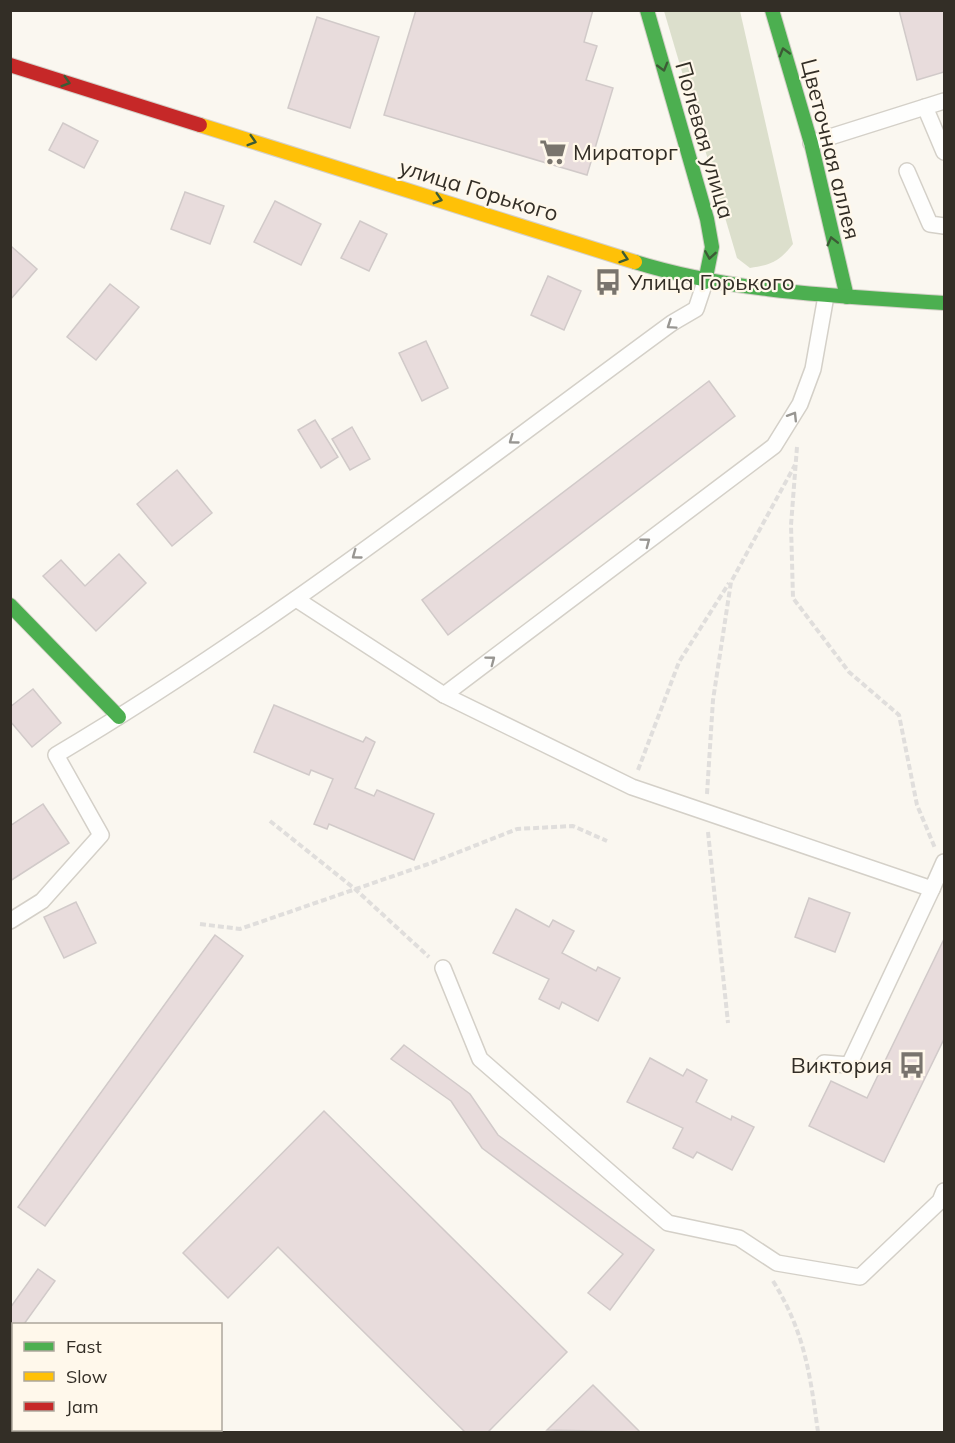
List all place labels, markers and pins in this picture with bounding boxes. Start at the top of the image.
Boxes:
supermarket icon: Мираторг [538,137,568,167]
place label: Мираторг [573,138,678,166]
bus stop icon: Улица Горького [593,267,623,297]
place label: Улица Горького [627,268,795,296]
bus stop icon: Виктория [897,1050,927,1080]
place label: Виктория [791,1051,892,1079]

